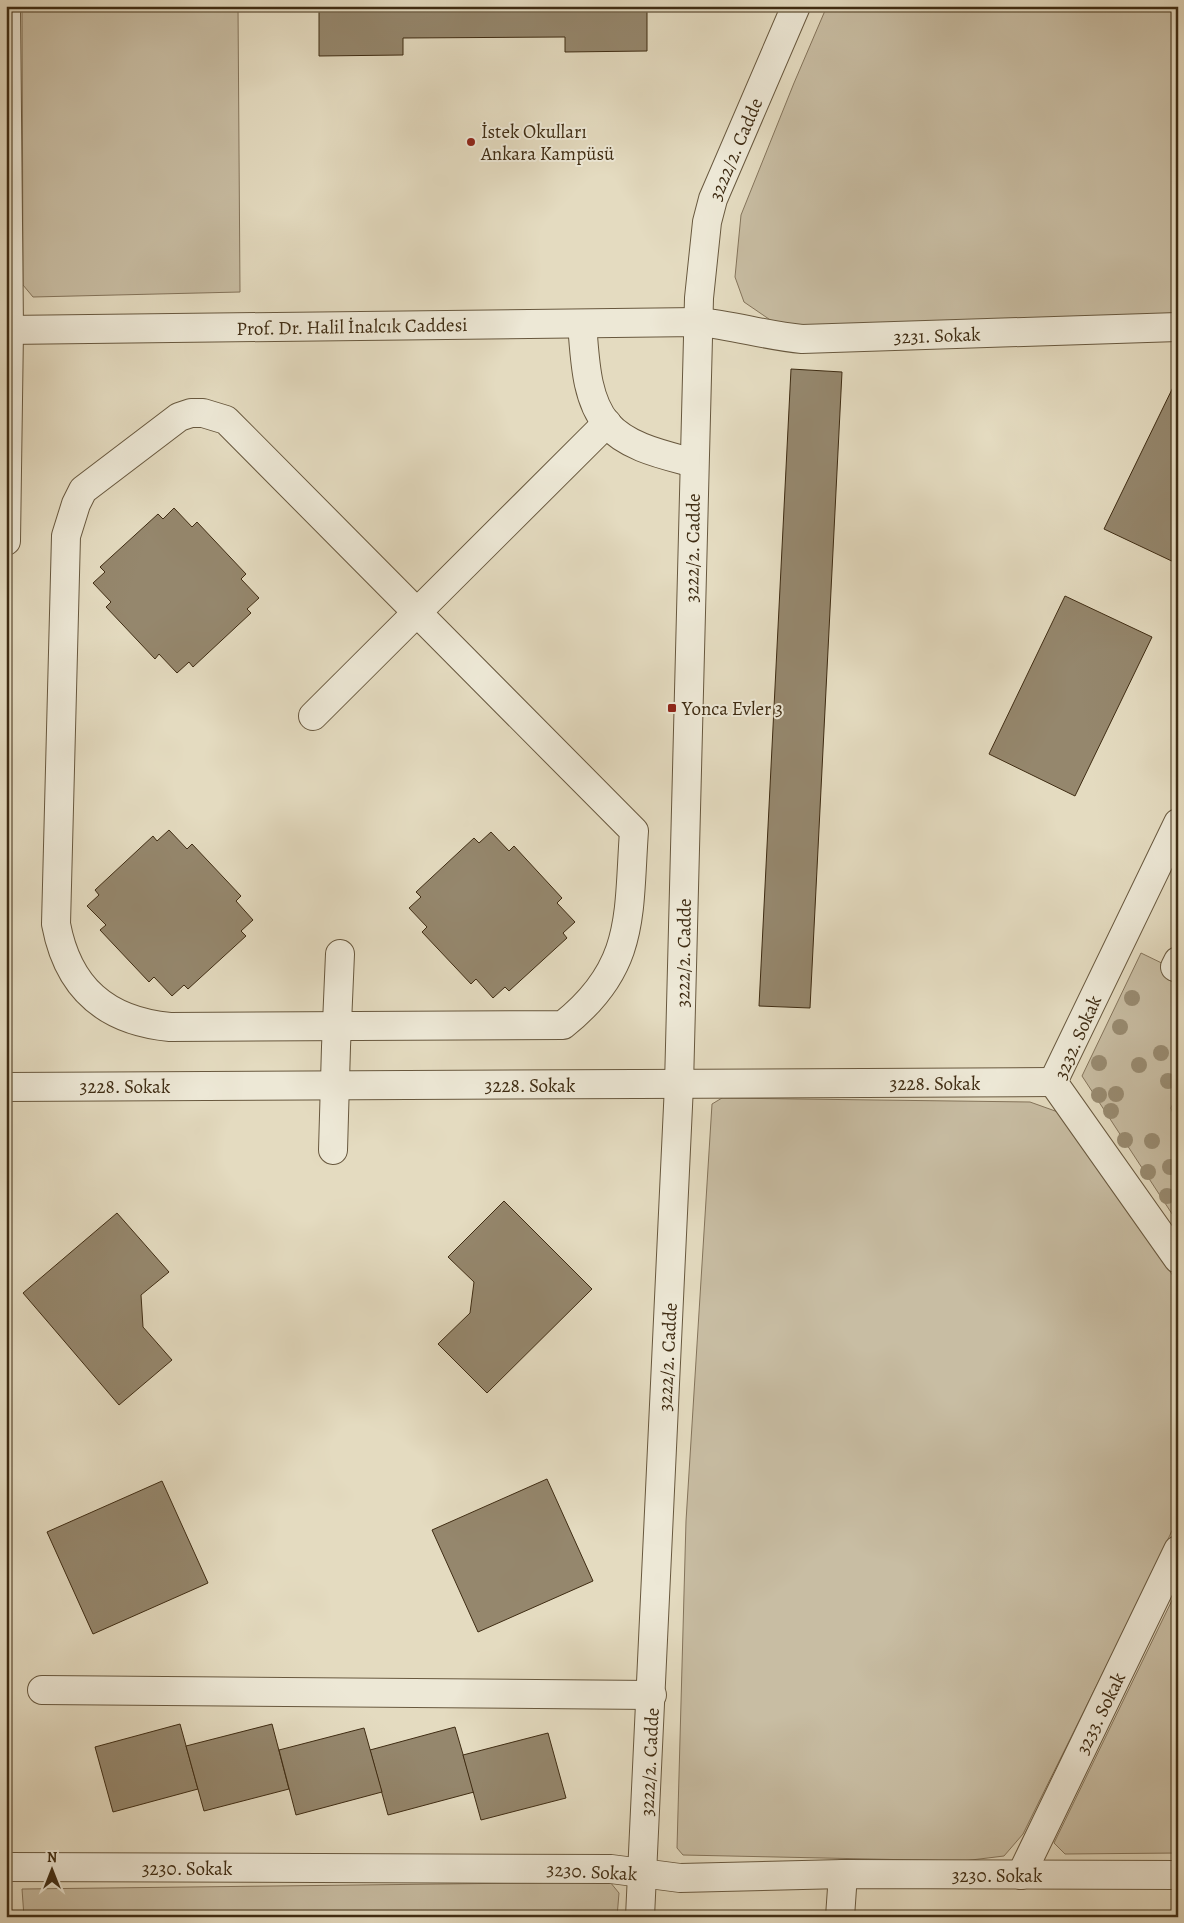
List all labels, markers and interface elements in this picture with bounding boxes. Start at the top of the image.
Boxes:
street label: 3222/2. Cadde [703,94,769,205]
place label: İstek Okulları Ankara Kampüsü [480,119,615,167]
marker: İstek Okulları Ankara Kampüsü [465,136,477,148]
street label: Prof. Dr. Halil İnalcık Caddesi [236,312,468,342]
street label: 3231. Sokak [893,321,982,351]
street label: 3222/2. Cadde [679,493,707,603]
place label: Yonca Evler 3 [681,696,783,722]
marker: Yonca Evler 3 [666,702,678,714]
street label: 3222/2. Cadde [670,898,698,1008]
street label: 3232. Sokak [1048,991,1108,1084]
street label: 3228. Sokak [890,1071,981,1097]
street label: 3228. Sokak [485,1073,576,1099]
street label: 3228. Sokak [80,1074,171,1100]
street label: 3222/2. Cadde [652,1302,684,1412]
street label: 3233. Sokak [1070,1668,1132,1759]
street label: 3222/2. Cadde [634,1707,666,1817]
north arrow [28,1846,78,1896]
text: N [47,1848,57,1867]
street label: 3230. Sokak [142,1856,233,1882]
street label: 3230. Sokak [546,1857,638,1887]
street label: 3230. Sokak [952,1863,1043,1889]

